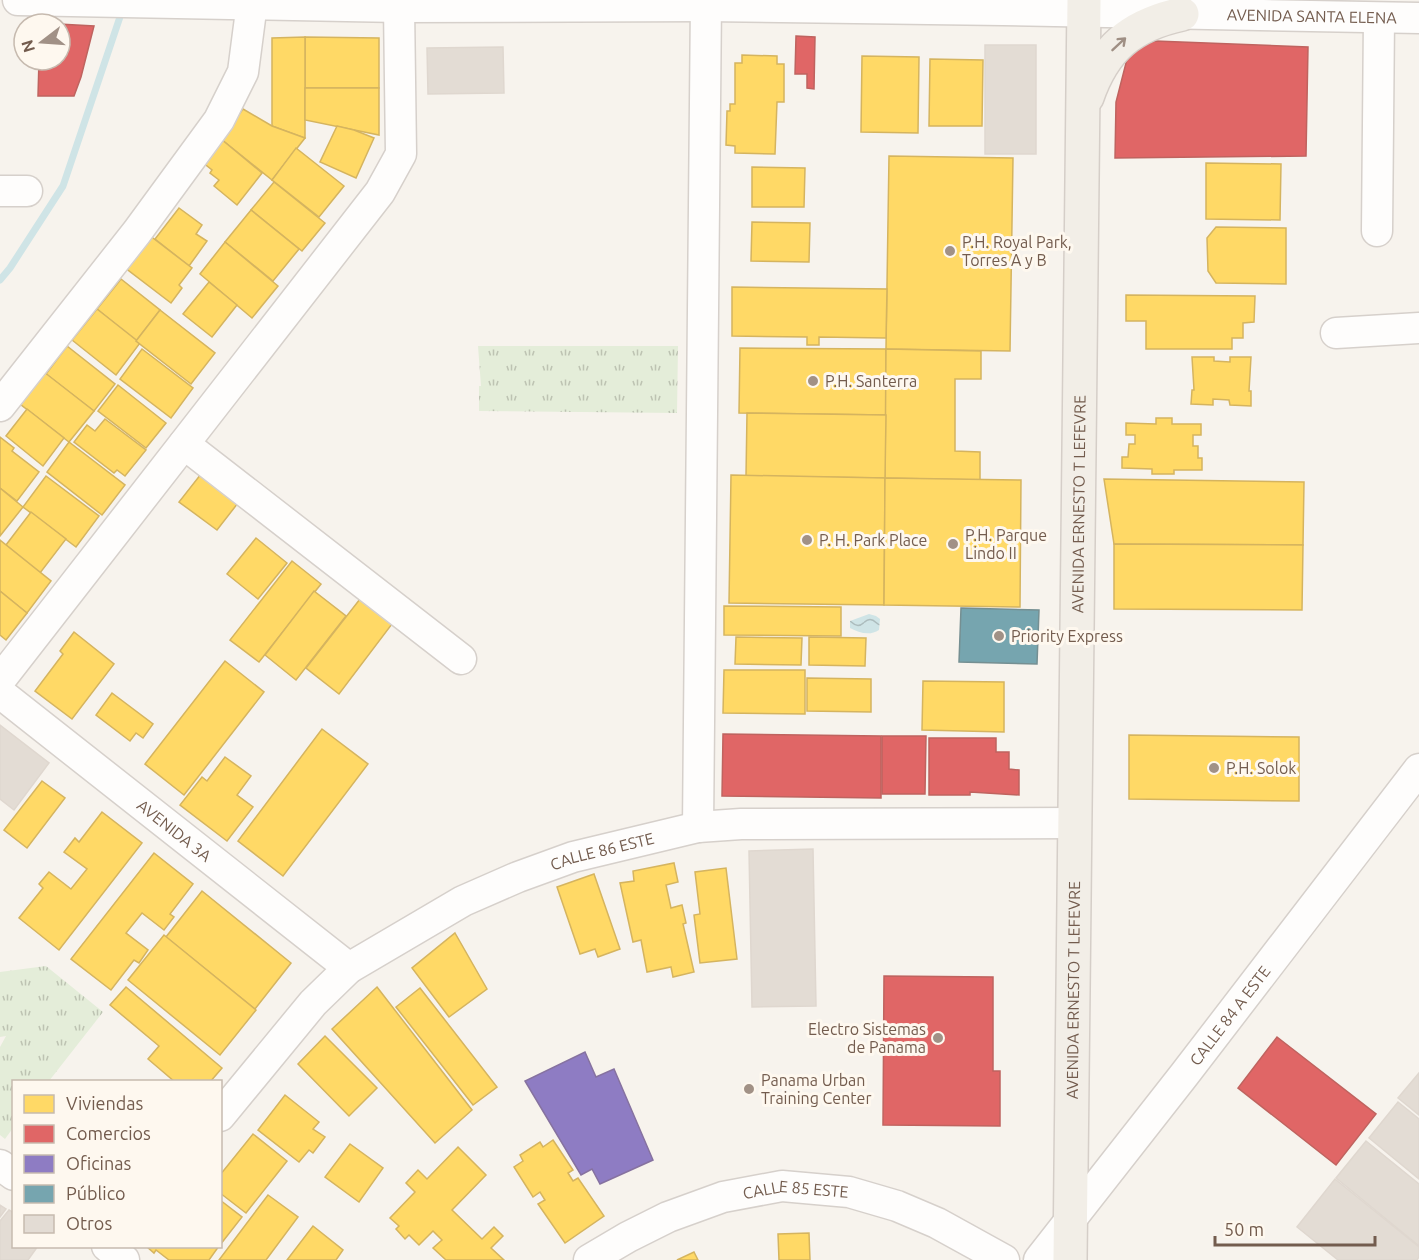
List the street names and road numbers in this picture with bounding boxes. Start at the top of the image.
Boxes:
street label: AVENIDA SANTA ELENA [1227,5,1398,27]
street label: AVENIDA ERNESTO T LEFEVRE [1068,395,1089,613]
street label: AVENIDA 3A [134,796,215,865]
street label: CALLE 86 ESTE [548,829,656,874]
street label: AVENIDA ERNESTO T LEFEVRE [1063,881,1083,1099]
street label: CALLE 84 A ESTE [1186,962,1274,1069]
street label: CALLE 85 ESTE [741,1177,849,1202]

